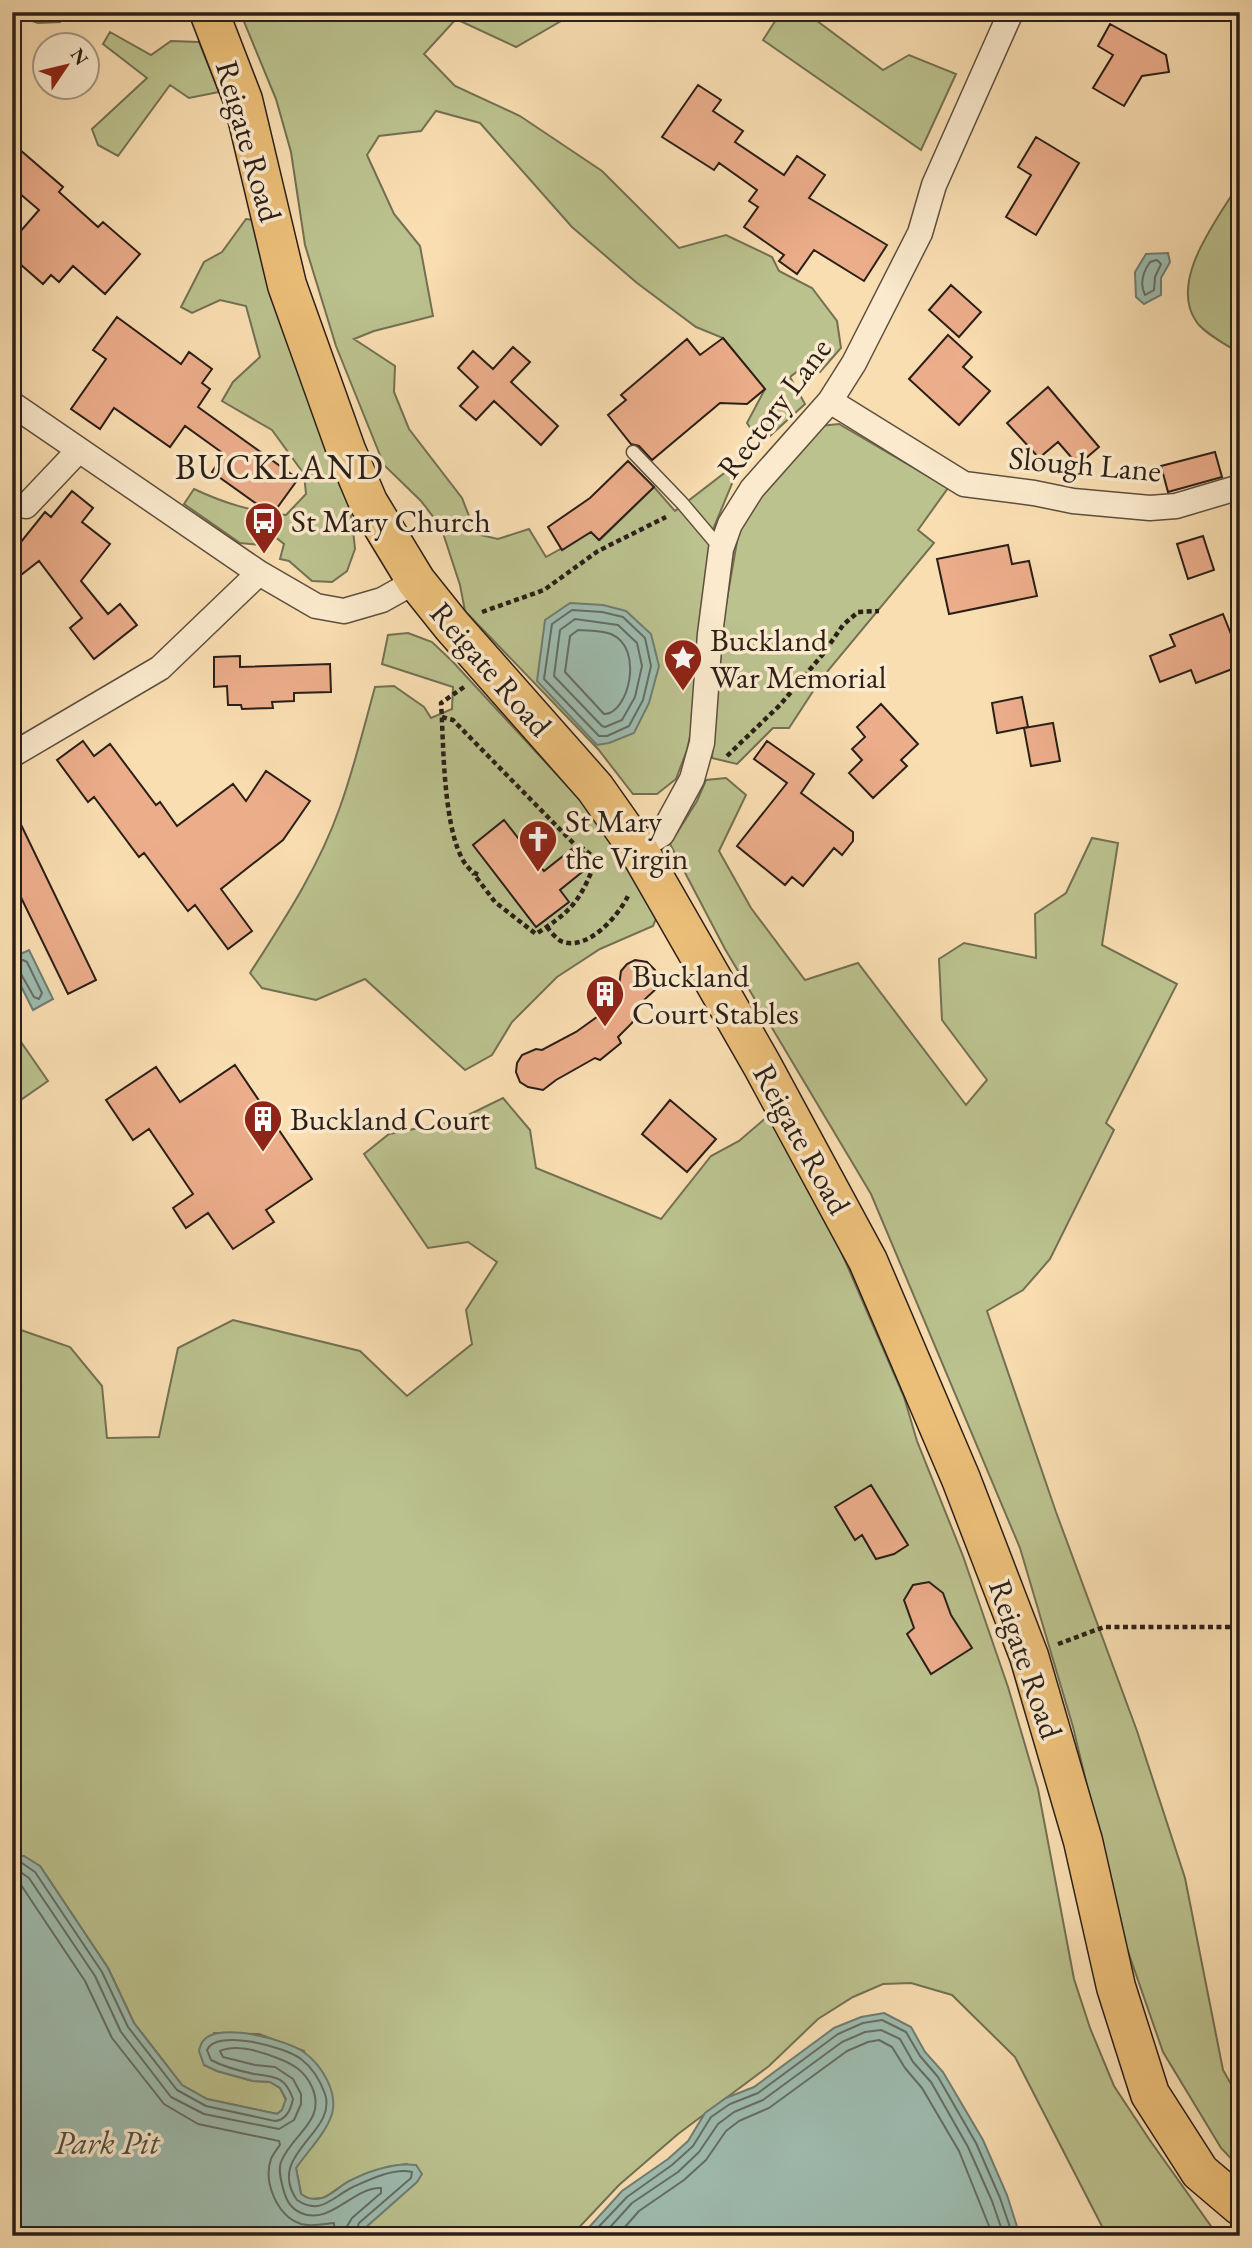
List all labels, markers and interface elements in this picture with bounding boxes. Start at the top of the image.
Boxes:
north arrow [32,32,102,102]
text: N [65,43,95,71]
street label: Reigate Road [206,56,292,227]
street label: Rectory Lane [707,329,841,487]
street label: Slough Lane [1007,436,1163,492]
district label: BUCKLAND [175,444,385,489]
bus stop icon: St Mary Church [243,500,285,555]
place label: St Mary Church [291,500,491,542]
street label: Reigate Road [421,593,562,746]
place label: Buckland War Memorial [710,619,887,698]
place icon: Buckland War Memorial [662,637,704,692]
place label: St Mary the Virgin [565,800,689,879]
church icon: St Mary the Virgin [517,818,559,873]
place label: Buckland Court Stables [632,955,799,1034]
building icon: Buckland Court Stables [584,973,626,1028]
street label: Reigate Road [743,1056,861,1222]
building icon: Buckland Court [242,1098,284,1153]
place label: Buckland Court [290,1098,490,1140]
street label: Reigate Road [979,1574,1073,1745]
water label: Park Pit [55,2121,161,2164]

